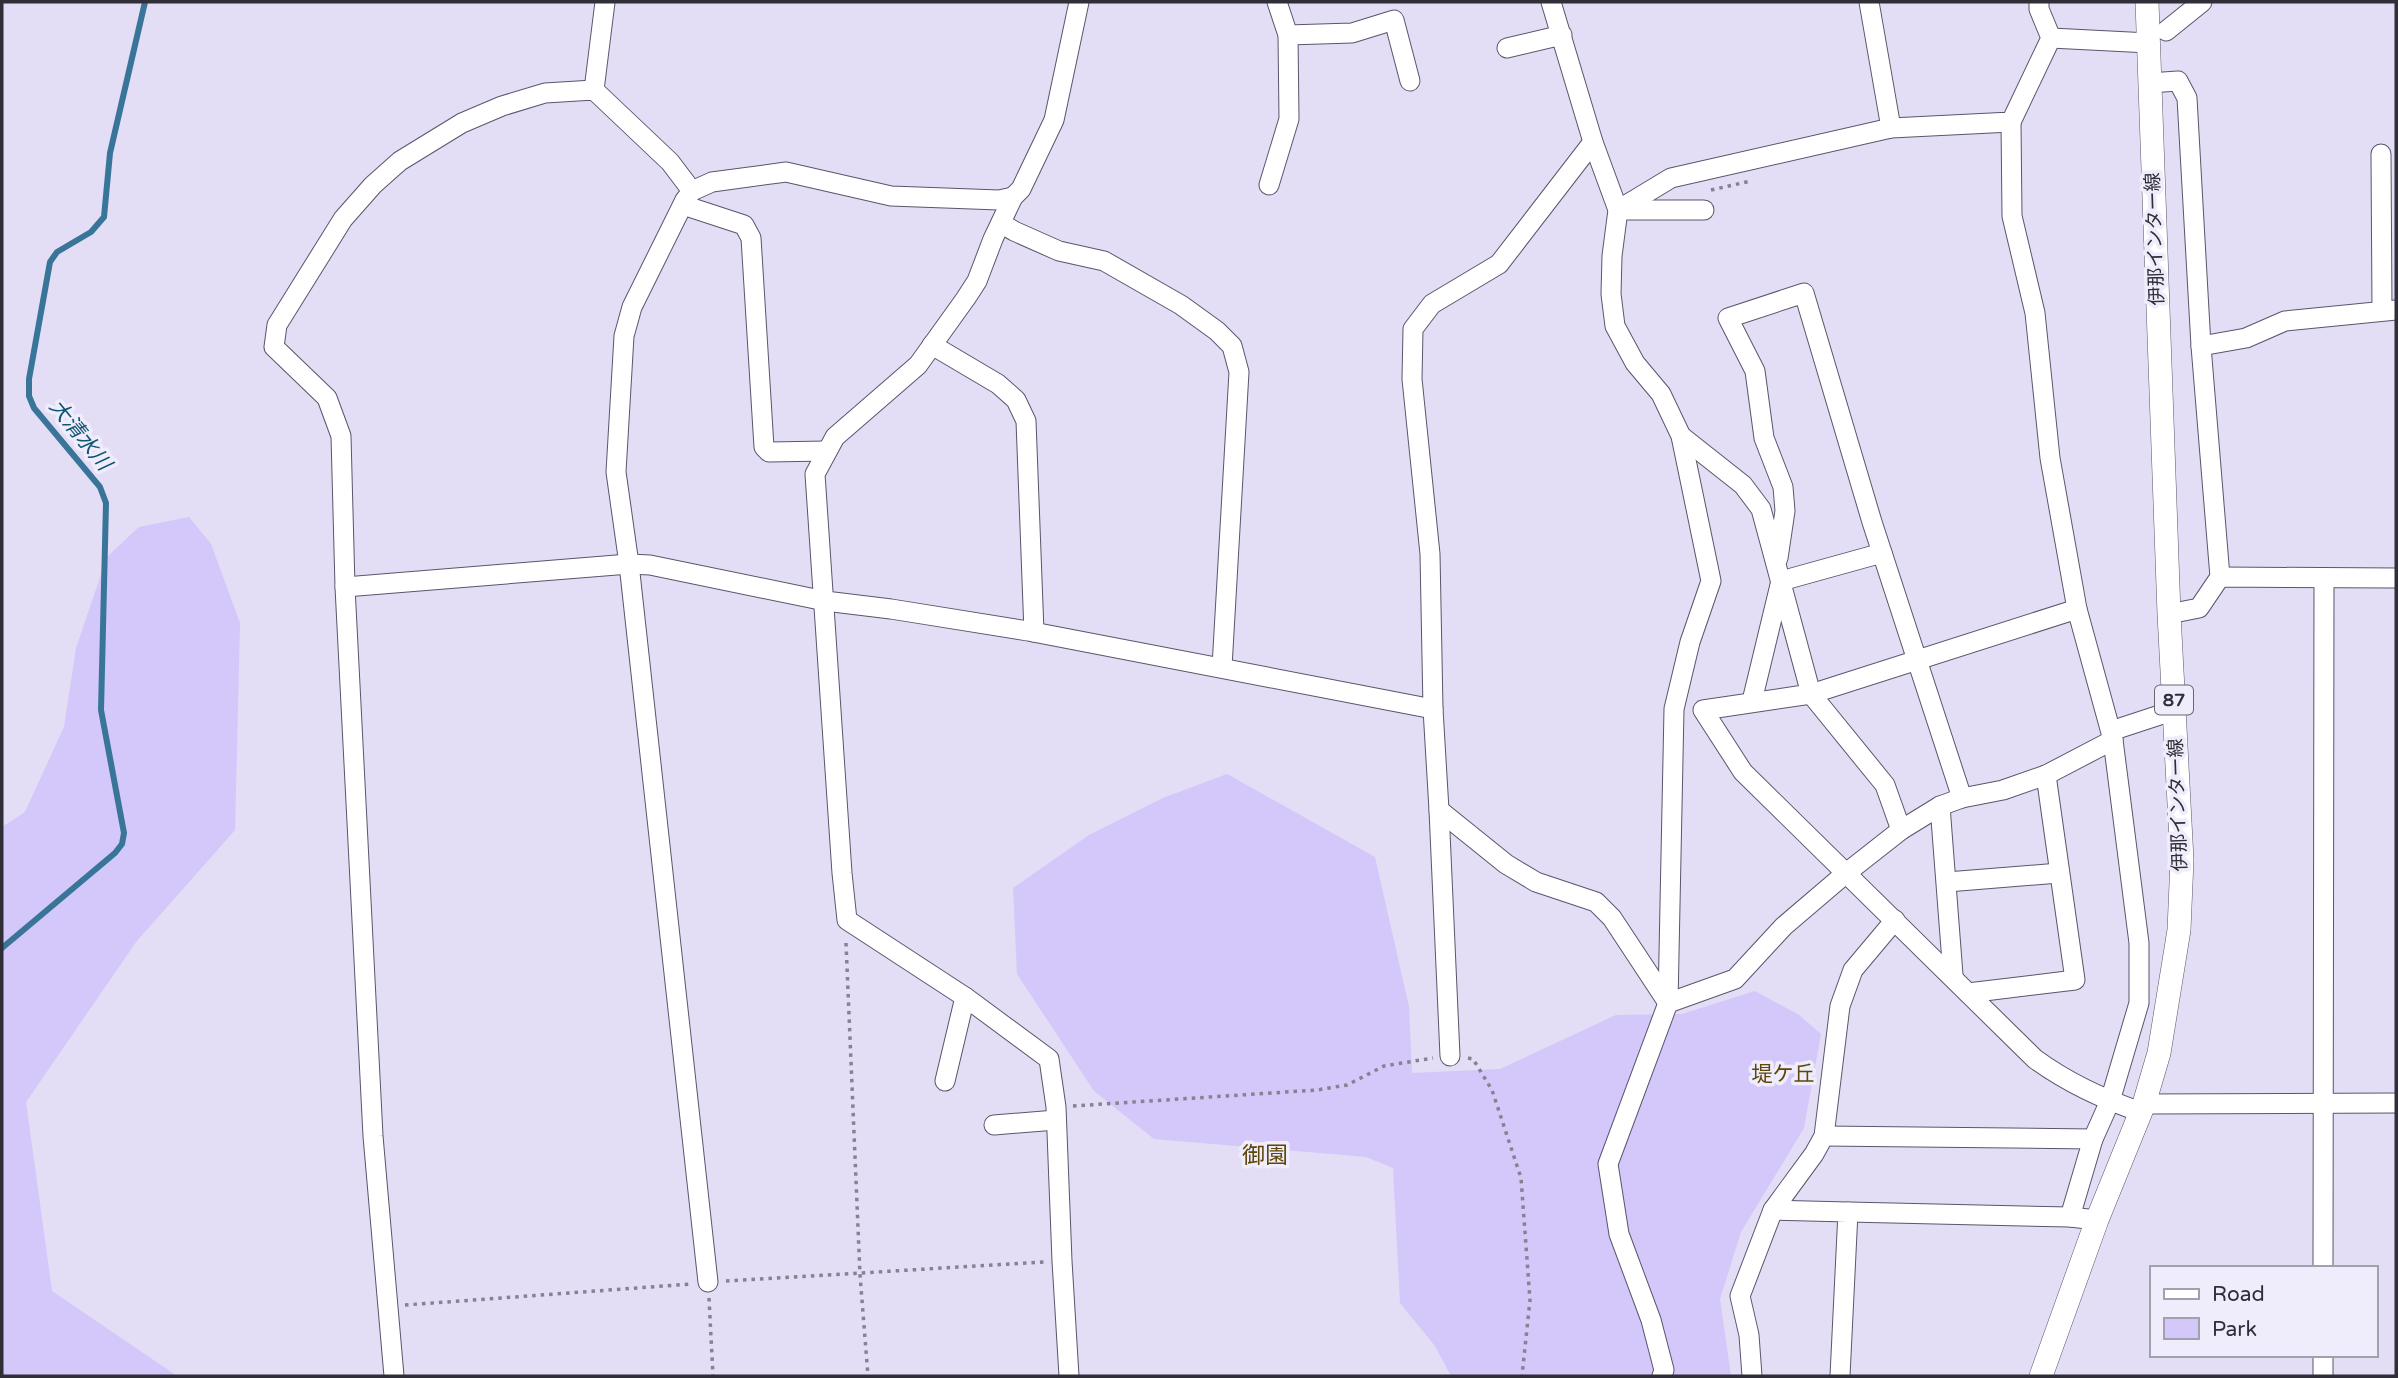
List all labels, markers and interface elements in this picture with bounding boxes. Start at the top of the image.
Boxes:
street label: 伊那インター線 [2142,172,2168,306]
water label: 大清水川 [44,394,117,477]
road number: 87 [2155,686,2193,714]
street label: 伊那インター線 [2165,738,2191,872]
district label: 堤ケ丘 [1752,1062,1815,1087]
district label: 御園 [1242,1142,1288,1170]
legend [2150,1266,2377,1357]
text: Road [2212,1282,2265,1307]
text: Park [2212,1317,2257,1342]

